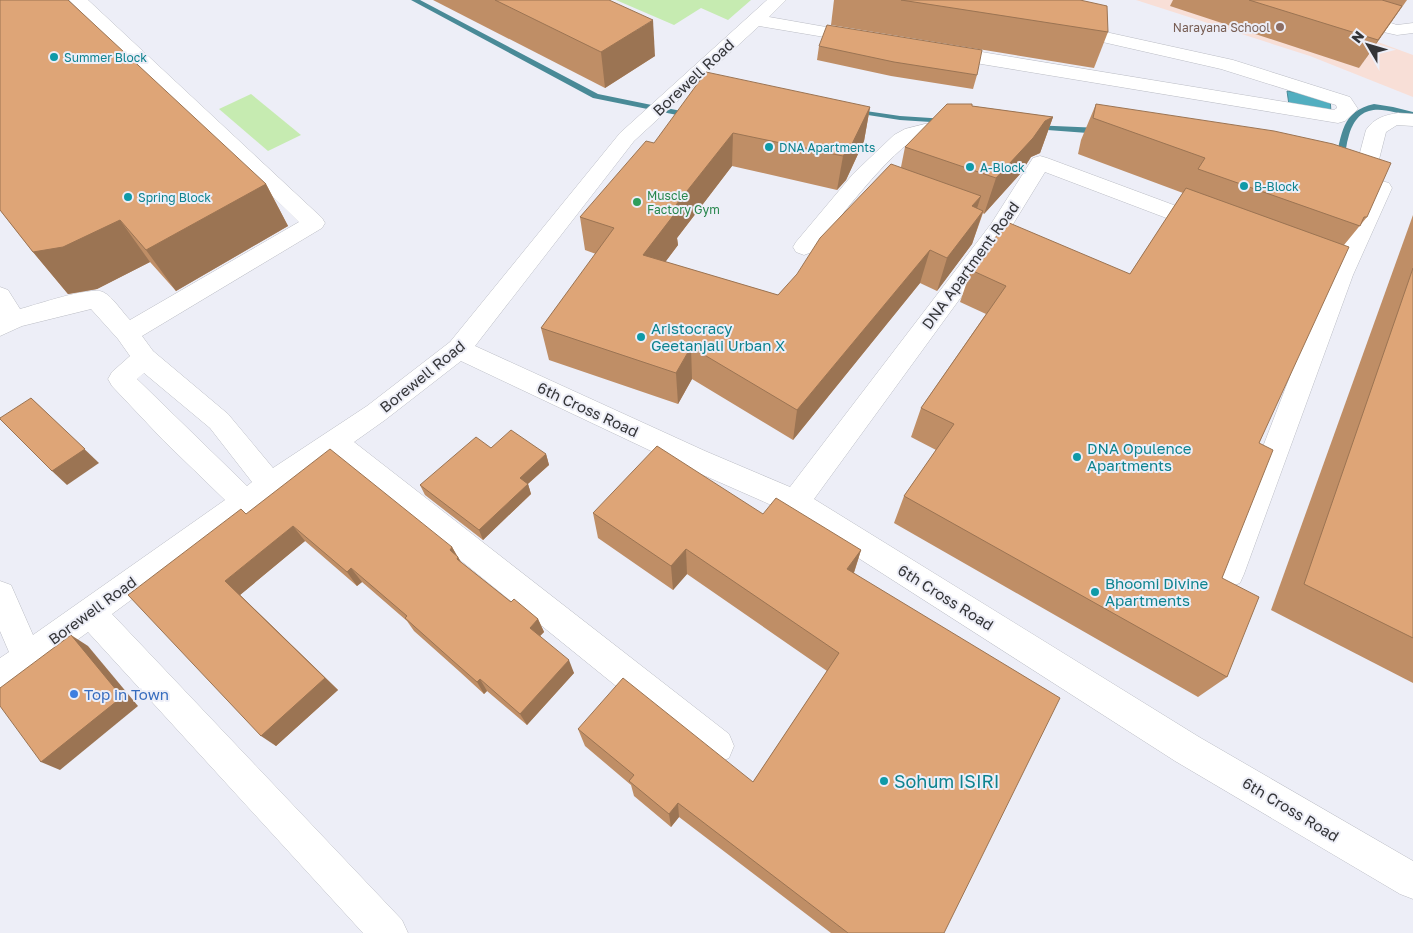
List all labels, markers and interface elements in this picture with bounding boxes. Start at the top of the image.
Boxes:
place label: Narayana School [1173,20,1270,35]
north arrow [1343,20,1393,70]
marker: Narayana School [1274,21,1286,33]
text: N [1347,27,1367,46]
street label: Borewell Road [649,35,737,119]
place label: Summer Block [64,50,147,65]
marker: Summer Block [48,51,60,63]
place label: DNA Apartments [779,140,875,155]
marker: DNA Apartments [763,141,775,153]
place label: A-Block [980,160,1025,175]
marker: A-Block [964,161,976,173]
place label: B-Block [1254,179,1299,194]
marker: B-Block [1238,180,1250,192]
place label: Muscle Factory Gym [647,188,720,217]
place label: Spring Block [138,190,211,205]
marker: Spring Block [122,191,134,203]
marker: Muscle Factory Gym [631,196,643,208]
street label: DNA Apartment Road [918,198,1022,332]
place label: Aristocracy Geetanjali Urban X [651,319,785,354]
marker: Aristocracy Geetanjali Urban X [635,331,647,343]
street label: Borewell Road [376,336,468,416]
street label: 6th Cross Road [535,378,641,440]
place label: DNA Opulence Apartments [1087,439,1192,474]
marker: DNA Opulence Apartments [1071,451,1083,463]
street label: 6th Cross Road [895,560,997,634]
street label: Borewell Road [45,572,139,648]
place label: Bhoomi Divine Apartments [1105,574,1208,609]
marker: Bhoomi Divine Apartments [1089,586,1101,598]
place label: Top in Town [84,685,169,703]
marker: Top in Town [68,688,80,700]
place label: Sohum ISIRI [894,770,999,792]
street label: 6th Cross Road [1239,773,1343,845]
marker: Sohum ISIRI [878,775,890,787]

